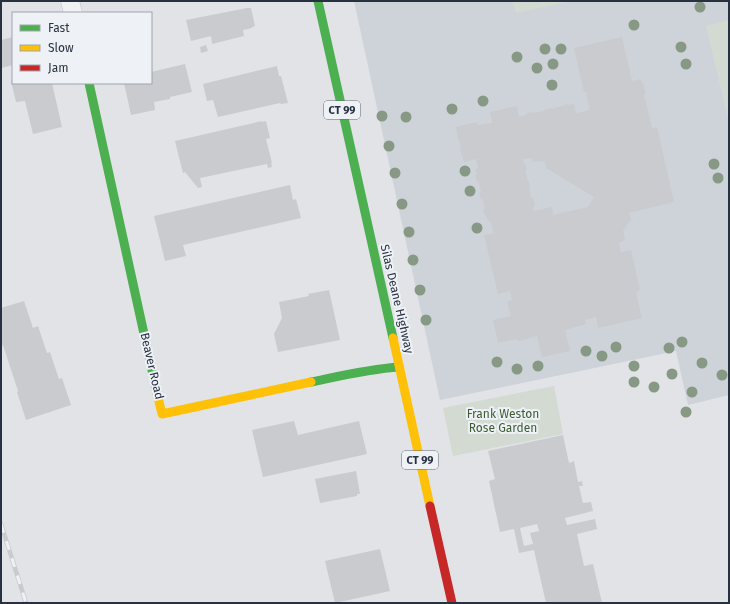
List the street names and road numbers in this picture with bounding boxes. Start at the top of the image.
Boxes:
road number: CT 99 [324,101,360,119]
street label: Silas Deane Highway [378,243,416,355]
street label: Beaver Road [138,331,166,401]
road number: CT 99 [402,451,438,469]

